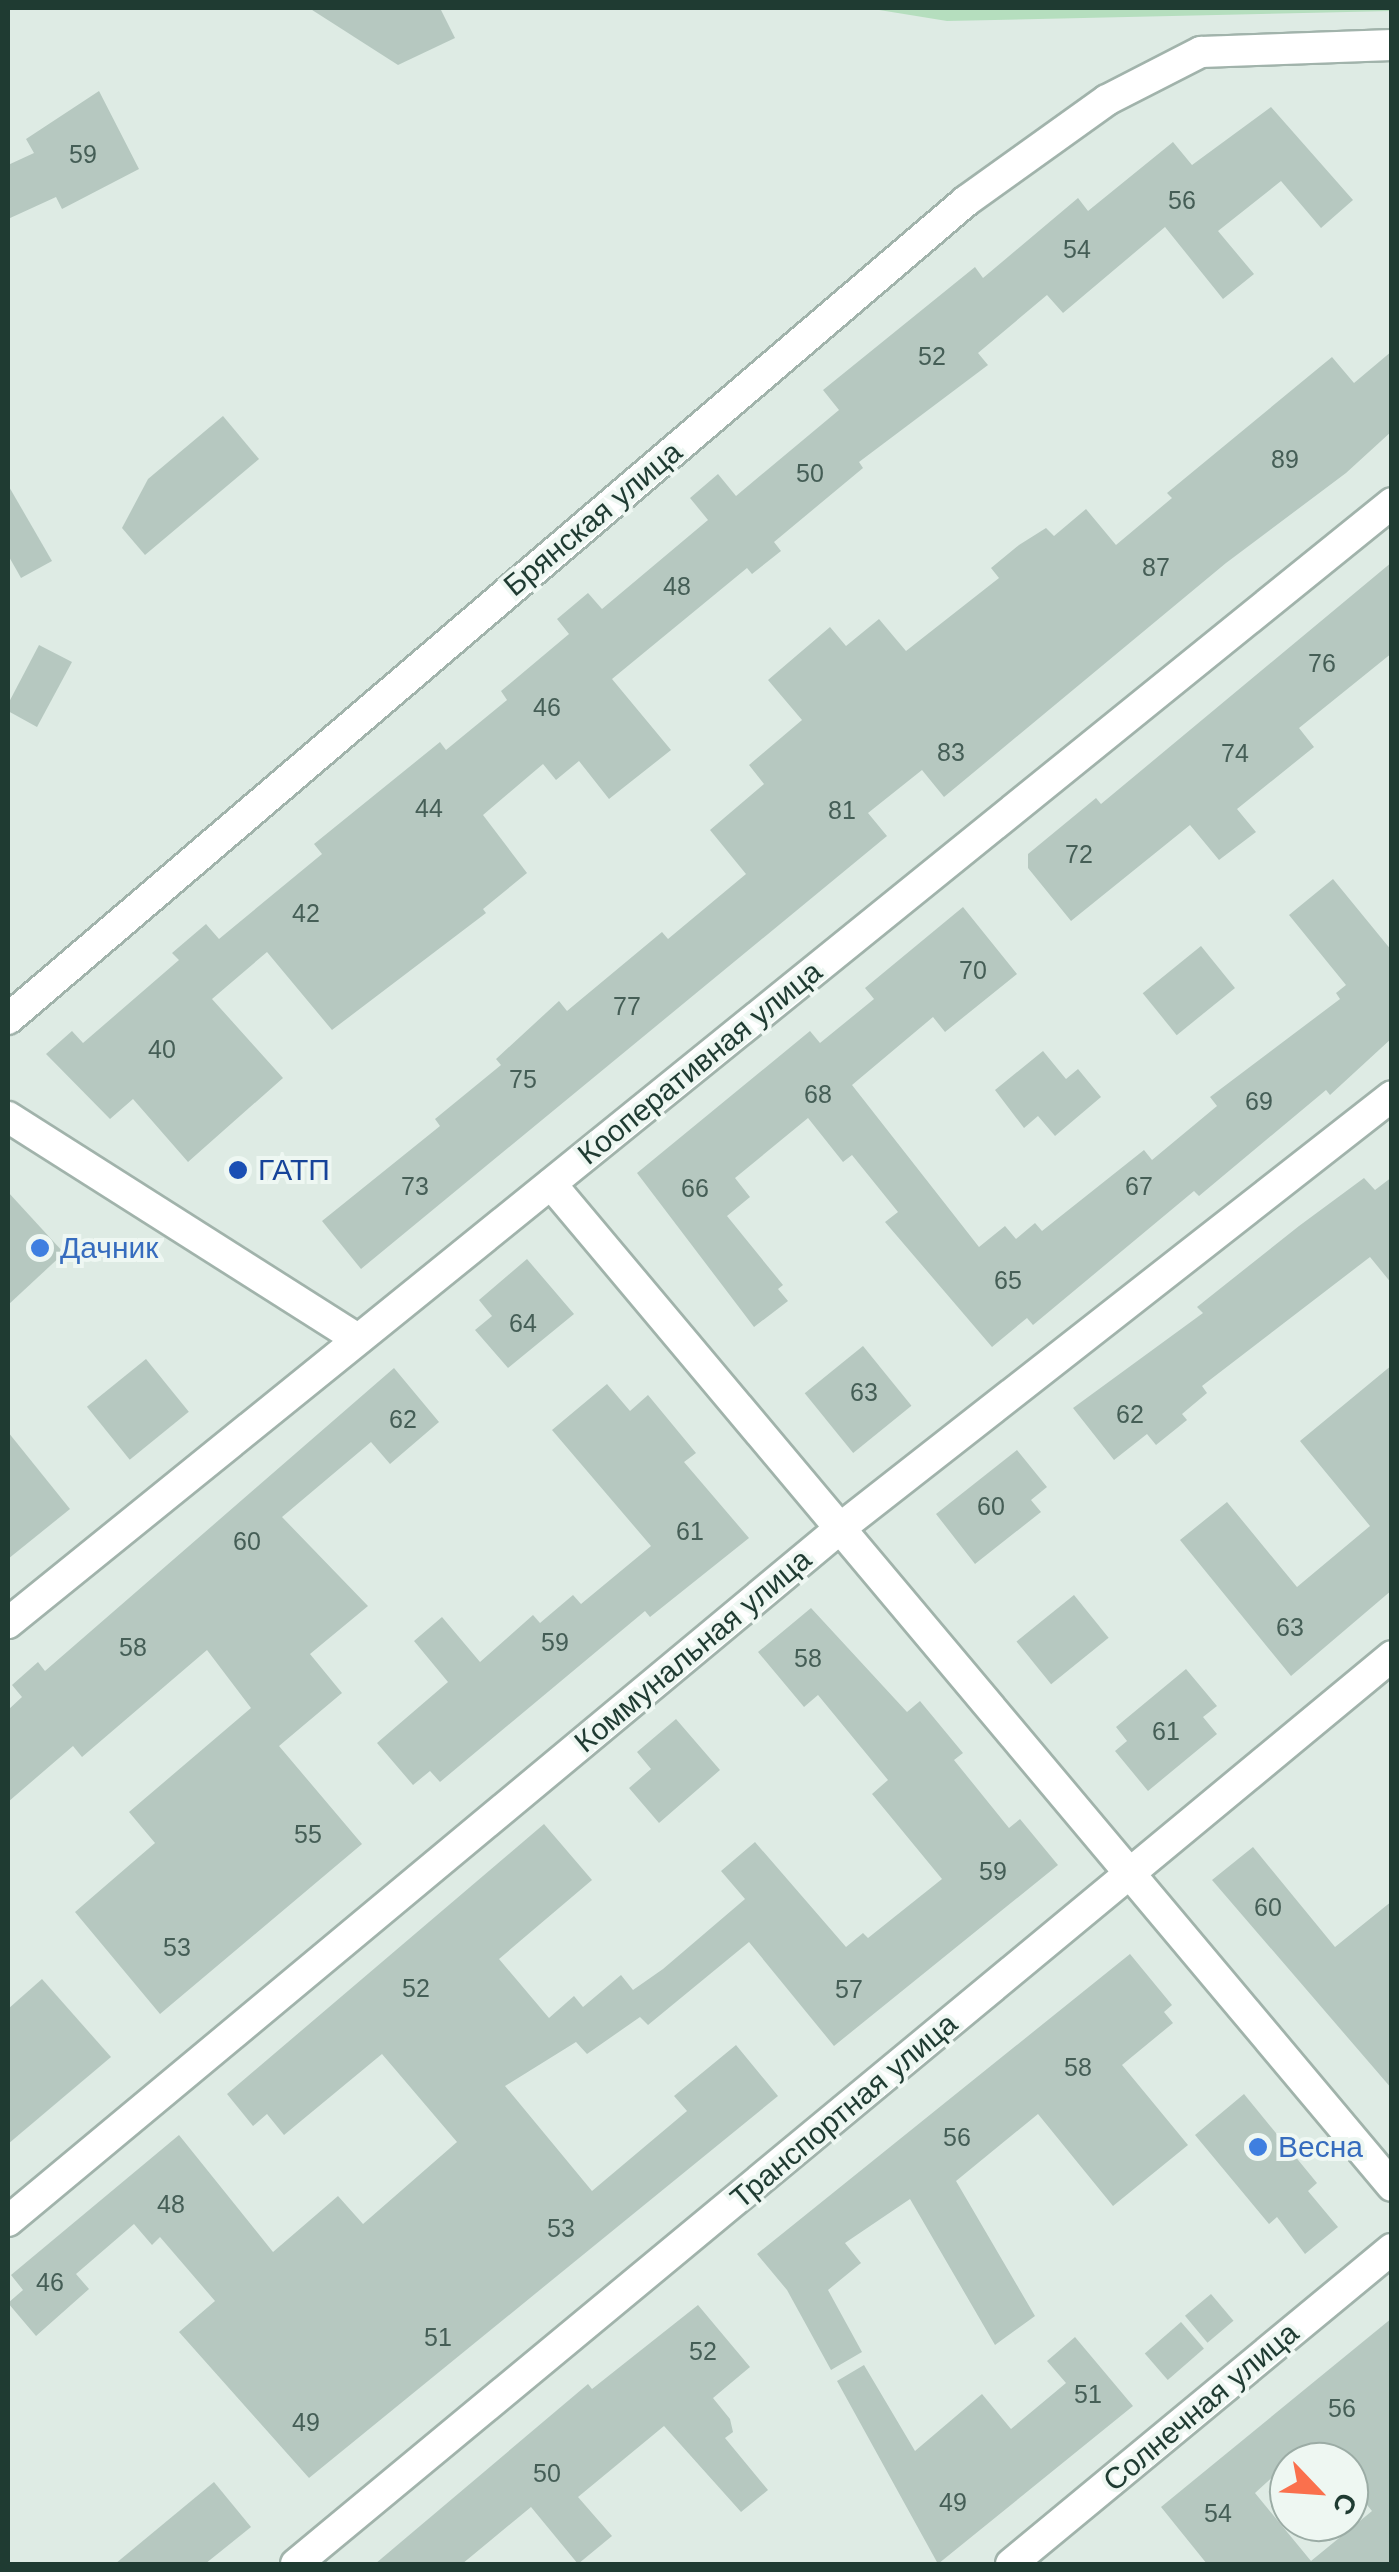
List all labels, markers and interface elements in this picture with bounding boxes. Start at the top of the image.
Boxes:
house number: 59 [69,139,97,169]
house number: 56 [1168,185,1196,215]
house number: 54 [1063,234,1091,264]
house number: 52 [918,341,946,371]
street label: Брянская улица [497,434,689,604]
house number: 89 [1271,444,1299,474]
house number: 50 [796,458,824,488]
house number: 87 [1142,552,1170,582]
house number: 48 [663,571,691,601]
house number: 76 [1308,648,1336,678]
house number: 46 [533,692,561,722]
house number: 83 [937,737,965,767]
house number: 74 [1221,738,1249,768]
house number: 44 [415,793,443,823]
house number: 81 [828,795,856,825]
house number: 72 [1065,839,1093,869]
house number: 42 [292,898,320,928]
street label: Кооперативная улица [571,954,829,1172]
house number: 70 [959,955,987,985]
house number: 77 [613,991,641,1021]
house number: 40 [148,1034,176,1064]
house number: 75 [509,1064,537,1094]
house number: 68 [804,1079,832,1109]
house number: 69 [1245,1086,1273,1116]
place label: ГАТП [258,1152,330,1188]
marker: ГАТП [227,1159,249,1181]
house number: 73 [401,1171,429,1201]
house number: 67 [1125,1171,1153,1201]
house number: 66 [681,1173,709,1203]
place label: Дачник [60,1230,158,1266]
marker: Дачник [29,1237,51,1259]
house number: 65 [994,1265,1022,1295]
house number: 64 [509,1308,537,1338]
house number: 63 [850,1377,878,1407]
house number: 62 [1116,1399,1144,1429]
house number: 62 [389,1404,417,1434]
house number: 60 [977,1491,1005,1521]
house number: 61 [676,1516,704,1546]
house number: 60 [233,1526,261,1556]
street label: Коммунальная улица [568,1542,818,1760]
house number: 63 [1276,1612,1304,1642]
house number: 59 [541,1627,569,1657]
house number: 58 [119,1632,147,1662]
house number: 58 [794,1643,822,1673]
house number: 61 [1152,1716,1180,1746]
house number: 55 [294,1819,322,1849]
house number: 59 [979,1856,1007,1886]
house number: 60 [1254,1892,1282,1922]
house number: 53 [163,1932,191,1962]
house number: 52 [402,1973,430,2003]
house number: 57 [835,1974,863,2004]
street label: Транспортная улица [723,2006,965,2216]
house number: 58 [1064,2052,1092,2082]
house number: 56 [943,2122,971,2152]
place label: Весна [1278,2129,1363,2165]
marker: Весна [1247,2136,1269,2158]
house number: 48 [157,2189,185,2219]
house number: 53 [547,2213,575,2243]
house number: 46 [36,2267,64,2297]
street label: Солнечная улица [1096,2315,1306,2499]
house number: 51 [424,2322,452,2352]
house number: 52 [689,2336,717,2366]
house number: 51 [1074,2379,1102,2409]
house number: 56 [1328,2393,1356,2423]
house number: 49 [292,2407,320,2437]
north arrow [1269,2442,1369,2542]
house number: 50 [533,2458,561,2488]
house number: 49 [939,2487,967,2517]
text: С [1327,2488,1363,2520]
house number: 54 [1204,2498,1232,2528]

